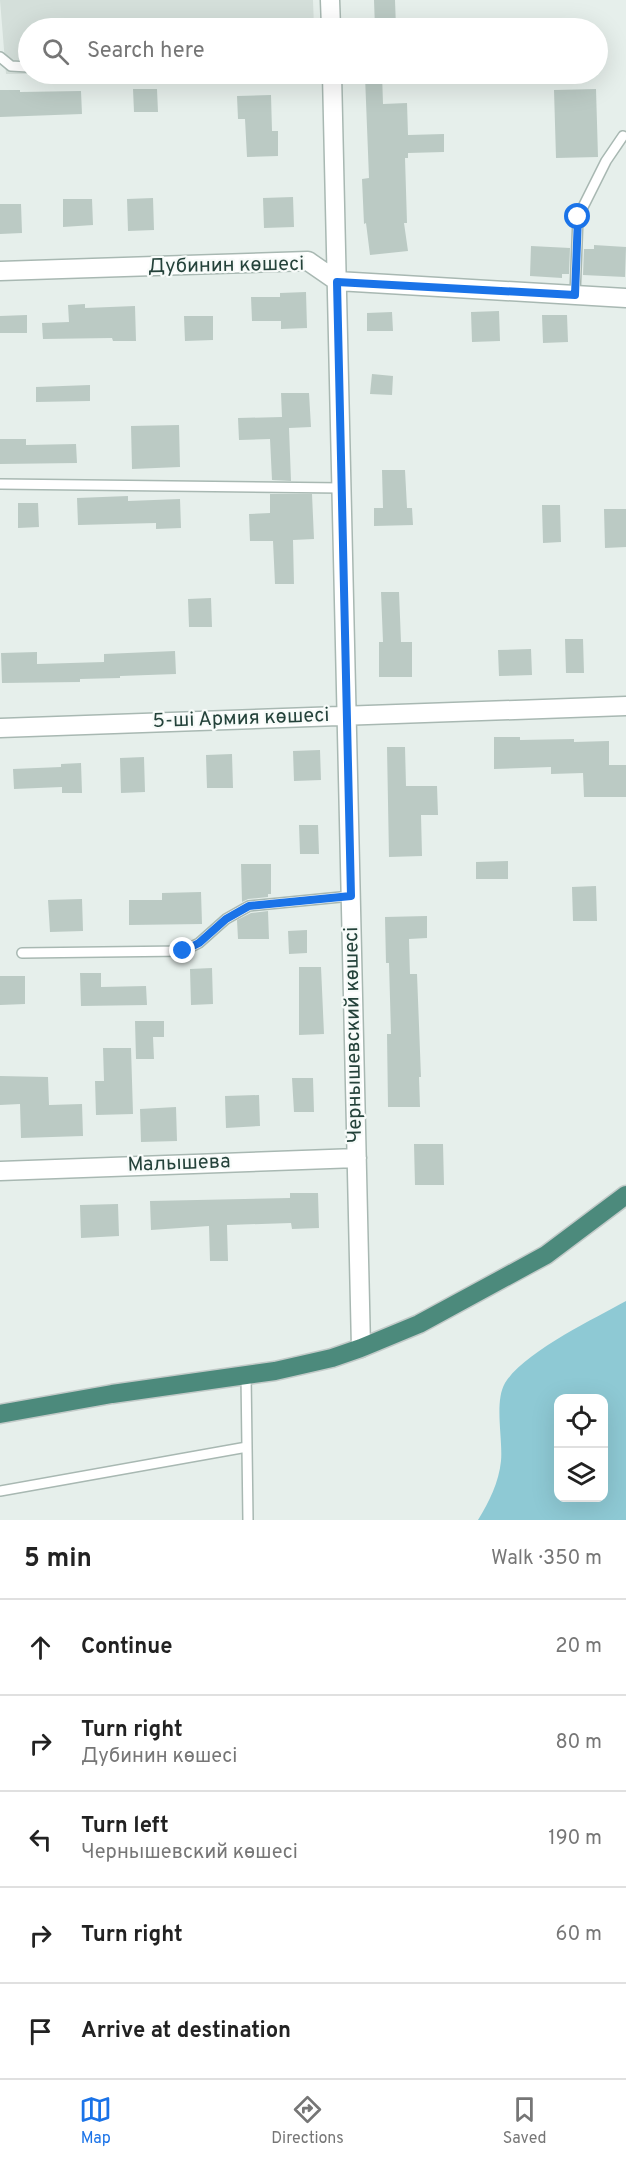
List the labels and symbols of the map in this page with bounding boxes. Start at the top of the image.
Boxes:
route start [564,203,590,229]
street label: Дубинин көшесі [148,252,304,280]
street label: 5-ші Армия көшесі [152,703,330,735]
street label: Чернышевский көшесі [339,926,369,1144]
route end [169,937,195,963]
street label: Малышева [127,1149,231,1179]

